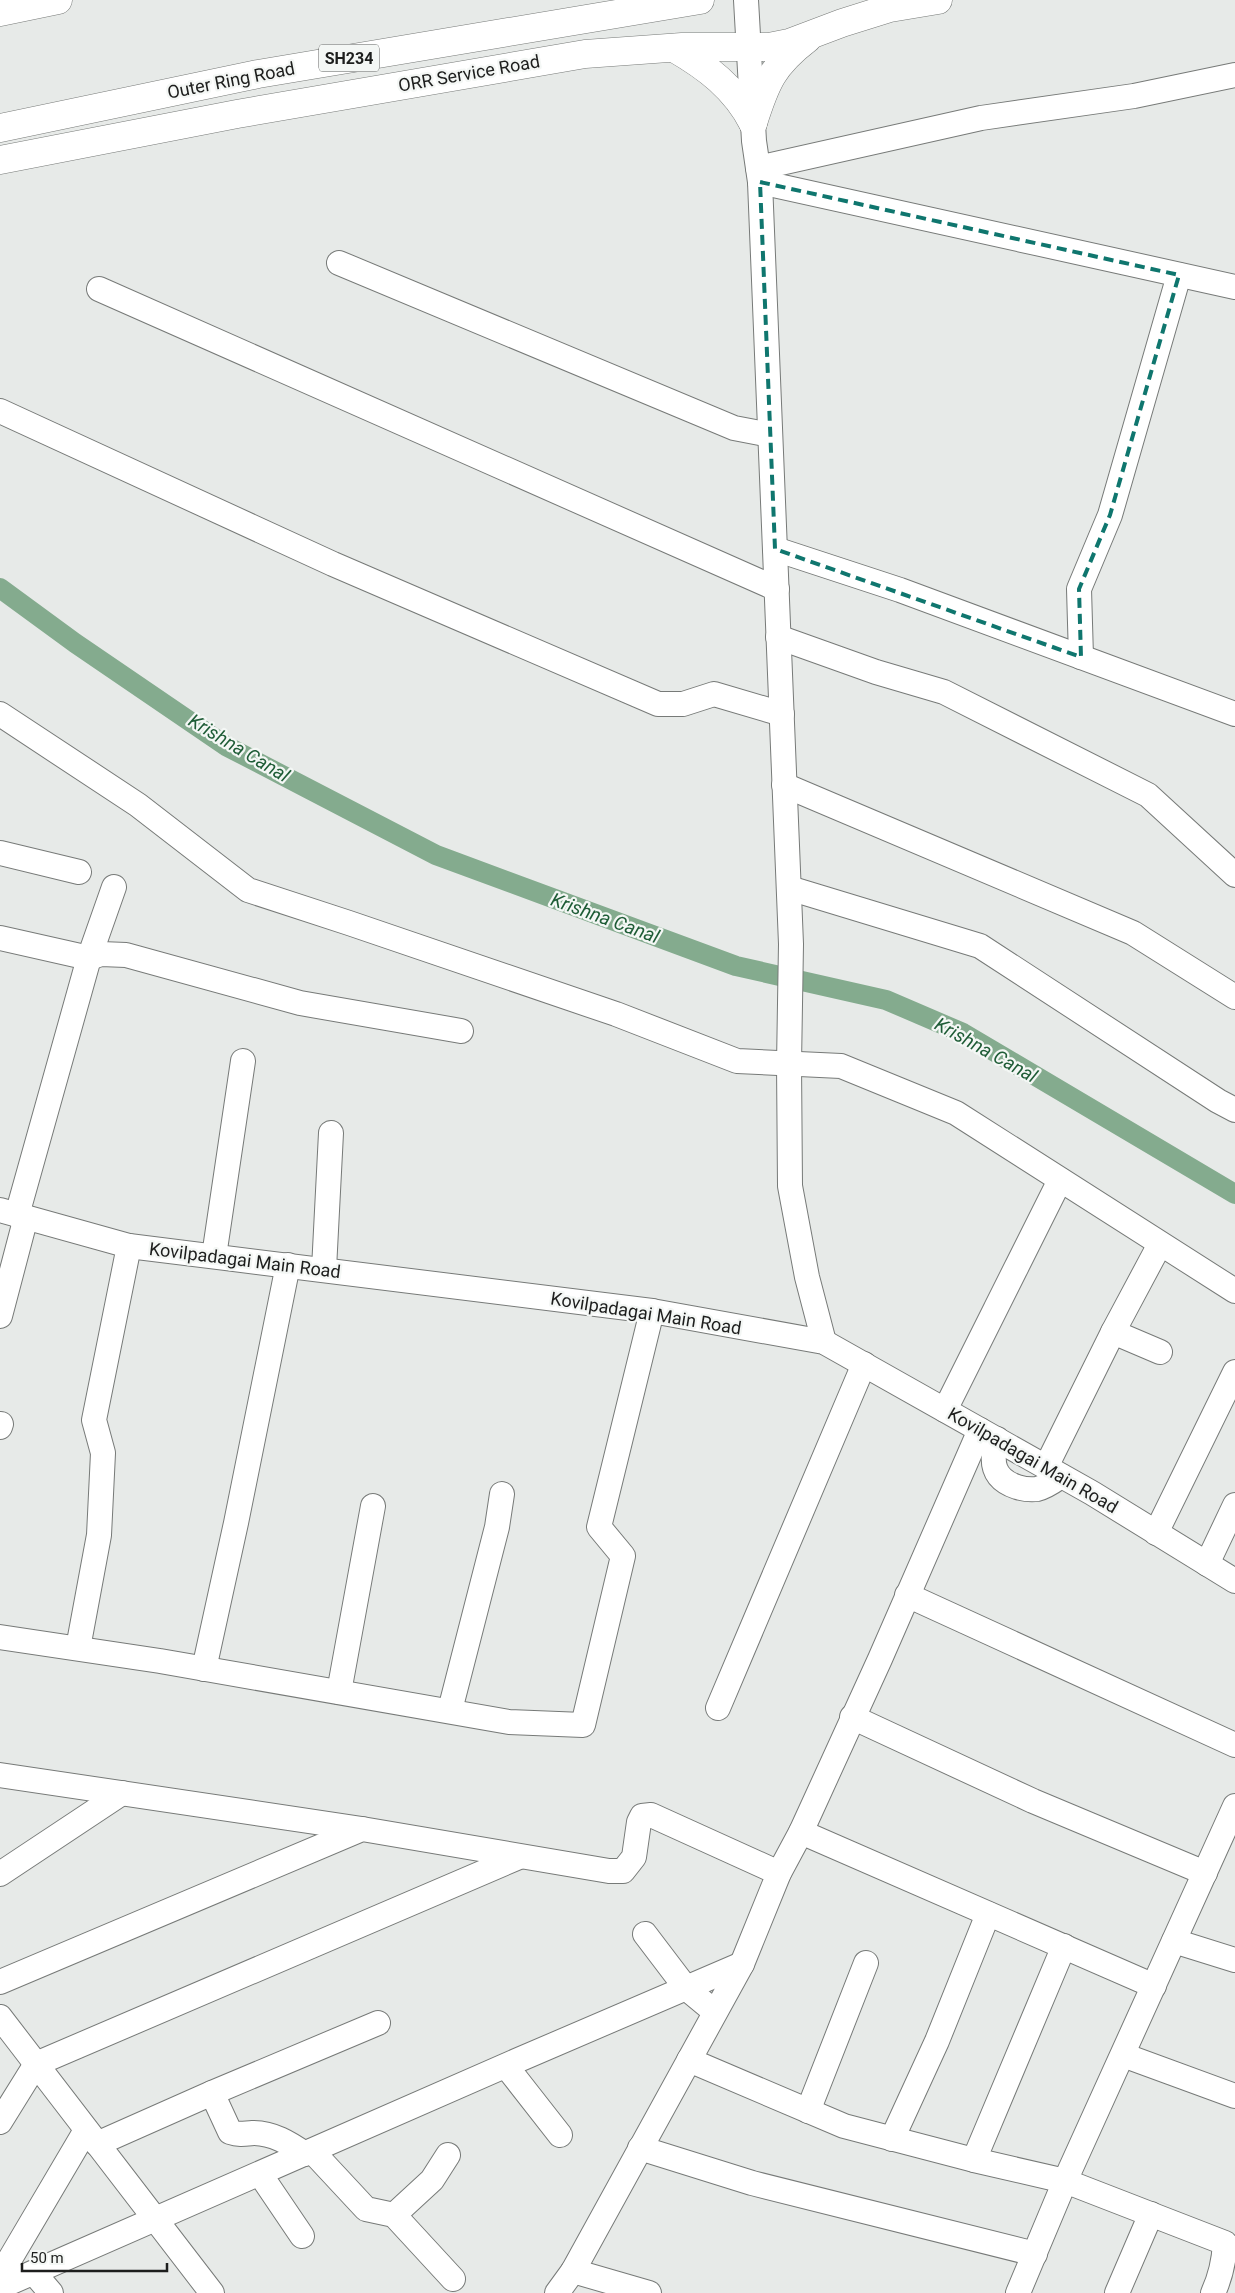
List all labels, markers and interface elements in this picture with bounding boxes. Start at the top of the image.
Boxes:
road number: SH234 [319,44,379,72]
street label: ORR Service Road [397,50,541,96]
street label: Outer Ring Road [165,57,297,103]
water label: Krishna Canal [184,709,294,787]
water label: Krishna Canal [548,888,663,948]
water label: Krishna Canal [931,1012,1042,1088]
street label: Kovilpadagai Main Road [148,1238,342,1282]
street label: Kovilpadagai Main Road [549,1288,743,1338]
street label: Kovilpadagai Main Road [944,1403,1122,1517]
scale bar [22,2240,168,2272]
text: 50 m [30,2249,64,2267]

